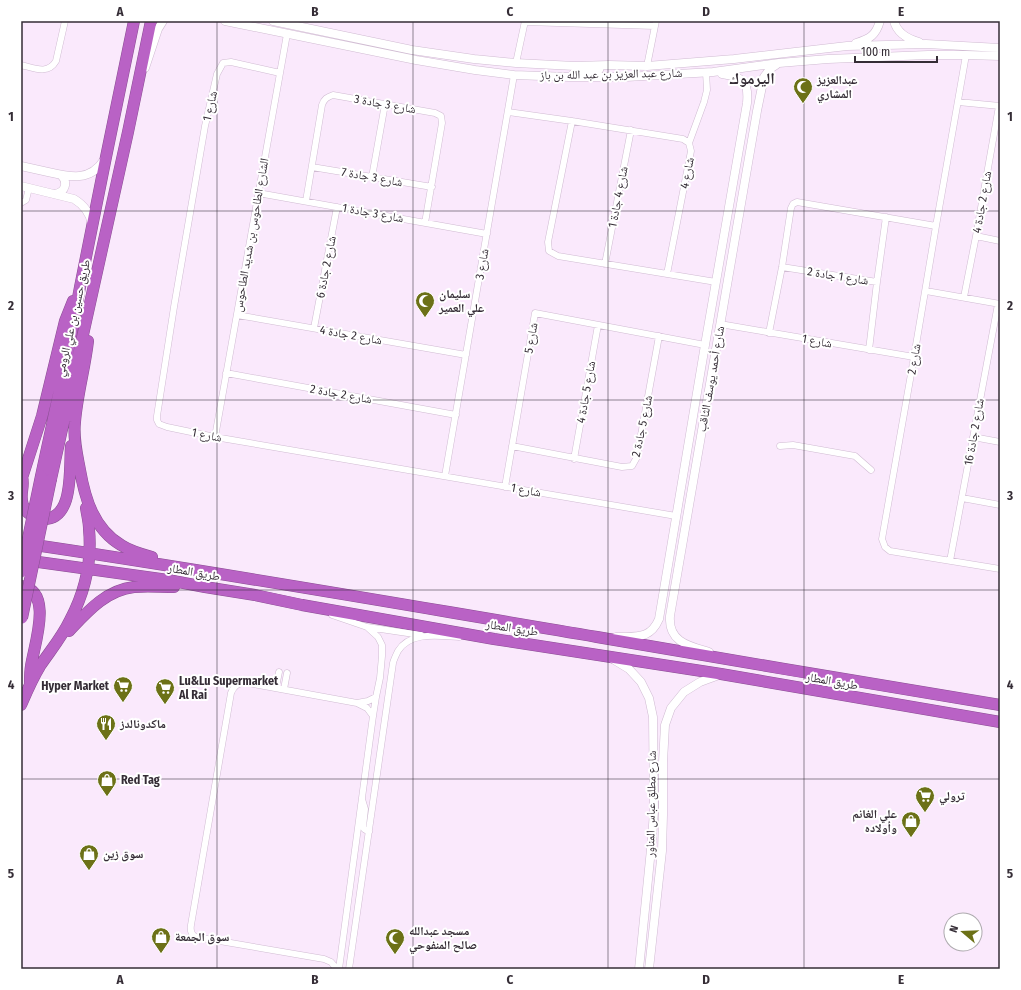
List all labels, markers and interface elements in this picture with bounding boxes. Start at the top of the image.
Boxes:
text: A [115,4,124,19]
text: B [311,4,319,19]
text: C [507,4,514,19]
text: D [702,4,710,19]
text: E [898,4,904,19]
scale bar [855,38,937,64]
text: 100 m [861,45,890,59]
street label: شارع عبد العزيز بن عبد الله بن باز [539,66,683,83]
district label: اليرموك [729,69,775,88]
place label: عبدالعزيز المشاري [816,73,858,104]
mosque icon: عبدالعزيز المشاري [792,76,814,104]
street label: شارع 1 [200,90,221,123]
street label: شارع 3 جادة 3 [353,92,417,117]
text: 1 [8,109,14,124]
text: 1 [1007,109,1013,124]
street label: شارع 4 [677,156,698,190]
street label: الشارع الطاحوس بن شديد الطاحوس [231,157,272,313]
street label: شارع 3 جادة 7 [340,165,404,190]
street label: شارع 4 جادة 1 [605,165,632,229]
street label: شارع 2 جادة 4 [970,170,995,234]
street label: شارع 3 جادة 1 [341,201,405,226]
street label: شارع 2 جادة 6 [313,235,340,299]
street label: شارع 3 [472,247,493,281]
street label: طريق حسين بن علي الرومي [53,258,96,379]
street label: شارع 1 جادة 2 [806,264,870,289]
place label: سليمان علي العمير [438,287,484,318]
mosque icon: سليمان علي العمير [414,290,436,318]
text: 2 [7,298,14,313]
text: 2 [1006,298,1013,313]
street label: شارع 5 [521,321,542,355]
street label: شارع 2 جادة 4 [319,323,383,348]
street label: شارع أحمد يوسف الثاقب [695,325,728,433]
street label: شارع 1 [801,331,833,352]
street label: شارع 2 [904,342,925,376]
street label: شارع 5 جادة 4 [574,360,599,424]
street label: شارع 2 جادة 2 [309,382,373,407]
street label: شارع 5 جادة 2 [629,394,656,458]
street label: شارع 2 جادة 16 [961,397,988,467]
street label: شارع 1 [191,425,223,446]
street label: شارع 1 [510,480,542,501]
text: 3 [7,488,14,503]
text: 3 [1006,488,1013,503]
street label: طريق المطار [166,560,221,584]
street label: طريق المطار [484,617,539,639]
street label: طريق المطار [804,669,859,693]
place label: Lu&Lu Supermarket Al Rai [178,674,279,702]
supermarket icon: Hyper Market [112,675,134,703]
text: 4 [8,677,15,692]
supermarket icon: Lu&Lu Supermarket Al Rai [154,677,176,705]
text: 4 [1007,677,1014,692]
place label: Hyper Market [41,679,110,693]
restaurant icon: ماكدونالدز [95,713,117,741]
place label: ماكدونالدز [119,717,166,731]
street label: شارع مطلق عباس المناور [643,750,660,859]
shop icon: Red Tag [96,769,118,797]
place label: Red Tag [121,773,160,787]
supermarket icon: ترولي [914,785,936,813]
place label: ترولي [939,789,965,806]
place label: علي الغانم وأولاده [852,807,897,835]
shop icon: علي الغانم وأولاده [900,810,922,838]
shop icon: سوق زين [78,843,100,871]
place label: سوق زين [103,847,143,862]
text: 5 [8,866,14,881]
text: 5 [1007,866,1013,881]
north arrow [943,912,983,952]
place label: مسجد عبدالله صالح المنفوحي [409,924,477,955]
text: N [947,924,961,934]
shop icon: سوق الجمعة [150,926,172,954]
mosque icon: مسجد عبدالله صالح المنفوحي [384,927,406,955]
place label: سوق الجمعة [175,930,229,945]
text: A [115,972,124,987]
text: B [311,972,319,987]
text: C [507,972,514,987]
text: D [702,972,710,987]
text: E [898,972,904,987]

